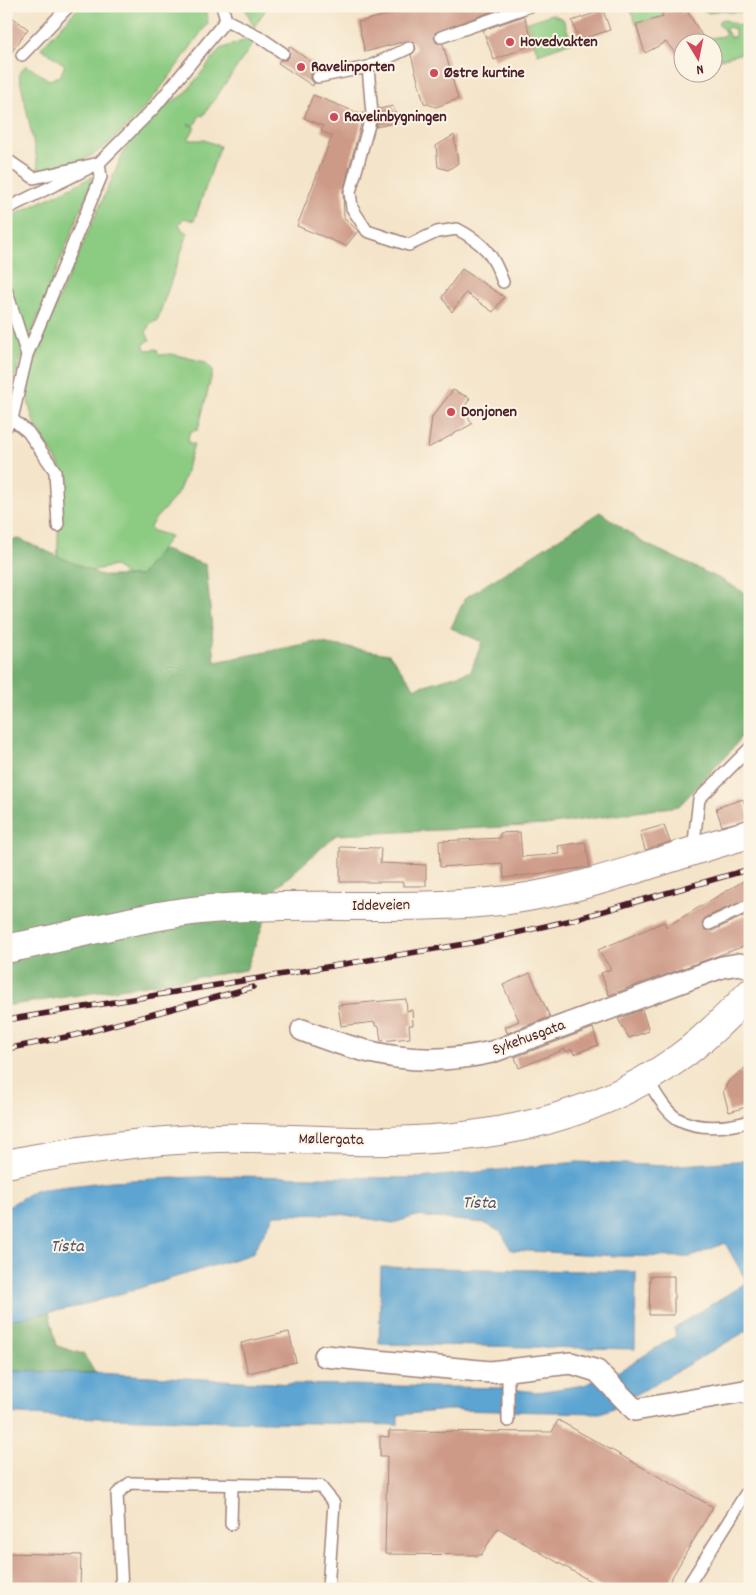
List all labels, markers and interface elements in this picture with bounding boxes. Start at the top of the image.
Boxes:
place label: Hovedvakten [520,31,598,54]
north arrow [674,32,724,82]
marker: Hovedvakten [504,36,516,48]
place label: Ravelinporten [311,56,395,79]
text: N [695,58,705,79]
marker: Ravelinporten [295,61,307,73]
place label: Østre kurtine [444,62,525,85]
marker: Østre kurtine [428,67,440,79]
place label: Ravelinbygningen [344,106,447,129]
marker: Ravelinbygningen [328,111,340,123]
place label: Donjonen [461,401,517,424]
marker: Donjonen [445,406,457,418]
street label: Iddeveien [352,894,410,918]
street label: Sykehusgata [489,1014,569,1062]
street label: Møllergata [298,1128,364,1152]
water label: Tista [462,1191,497,1217]
water label: Tista [50,1235,85,1260]

